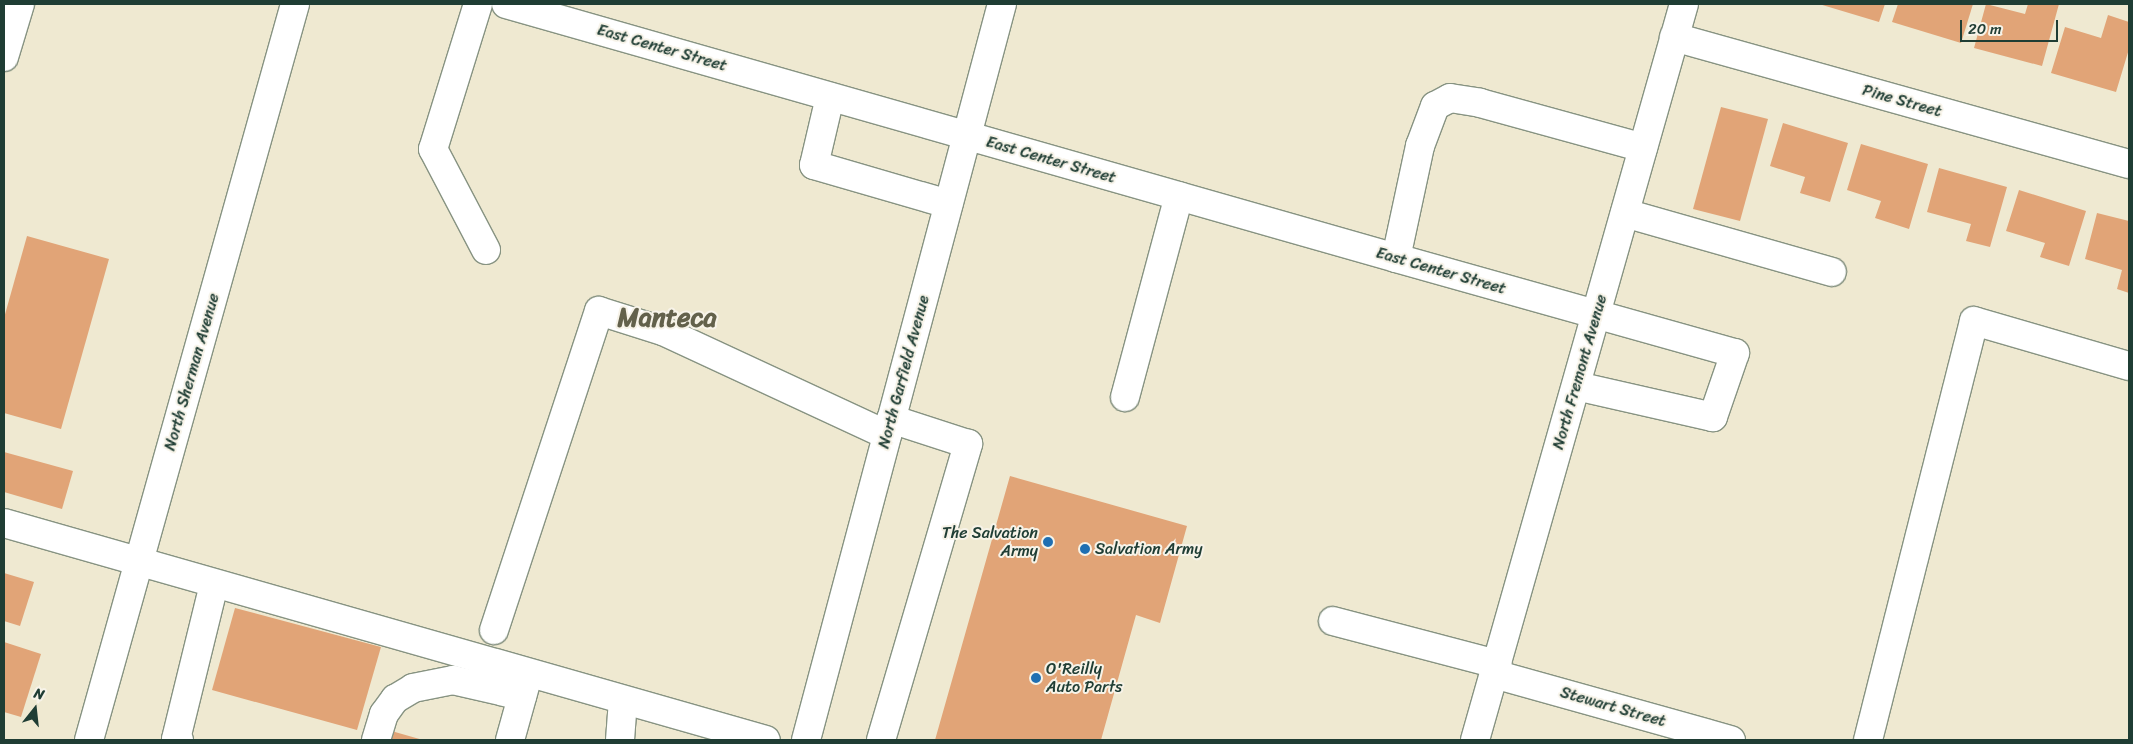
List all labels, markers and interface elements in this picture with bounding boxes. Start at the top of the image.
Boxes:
scale bar [1963,10,2060,42]
text: 20 m [1968,16,2002,42]
street label: East Center Street [595,20,729,76]
street label: Pine Street [1860,81,1944,121]
street label: East Center Street [984,132,1118,188]
street label: East Center Street [1374,243,1508,299]
street label: North Sherman Avenue [160,291,224,453]
street label: North Fremont Avenue [1549,292,1611,452]
street label: North Garfield Avenue [874,293,934,451]
district label: Manteca [617,302,717,334]
place label: The Salvation Army [943,523,1038,561]
marker: The Salvation Army [1042,536,1054,548]
place label: Salvation Army [1095,539,1202,559]
marker: Salvation Army [1079,543,1091,555]
place label: O'Reilly Auto Parts [1046,659,1122,697]
marker: O'Reilly Auto Parts [1030,672,1042,684]
text: N [31,681,47,707]
street label: Stewart Street [1558,683,1668,731]
north arrow [10,684,60,734]

